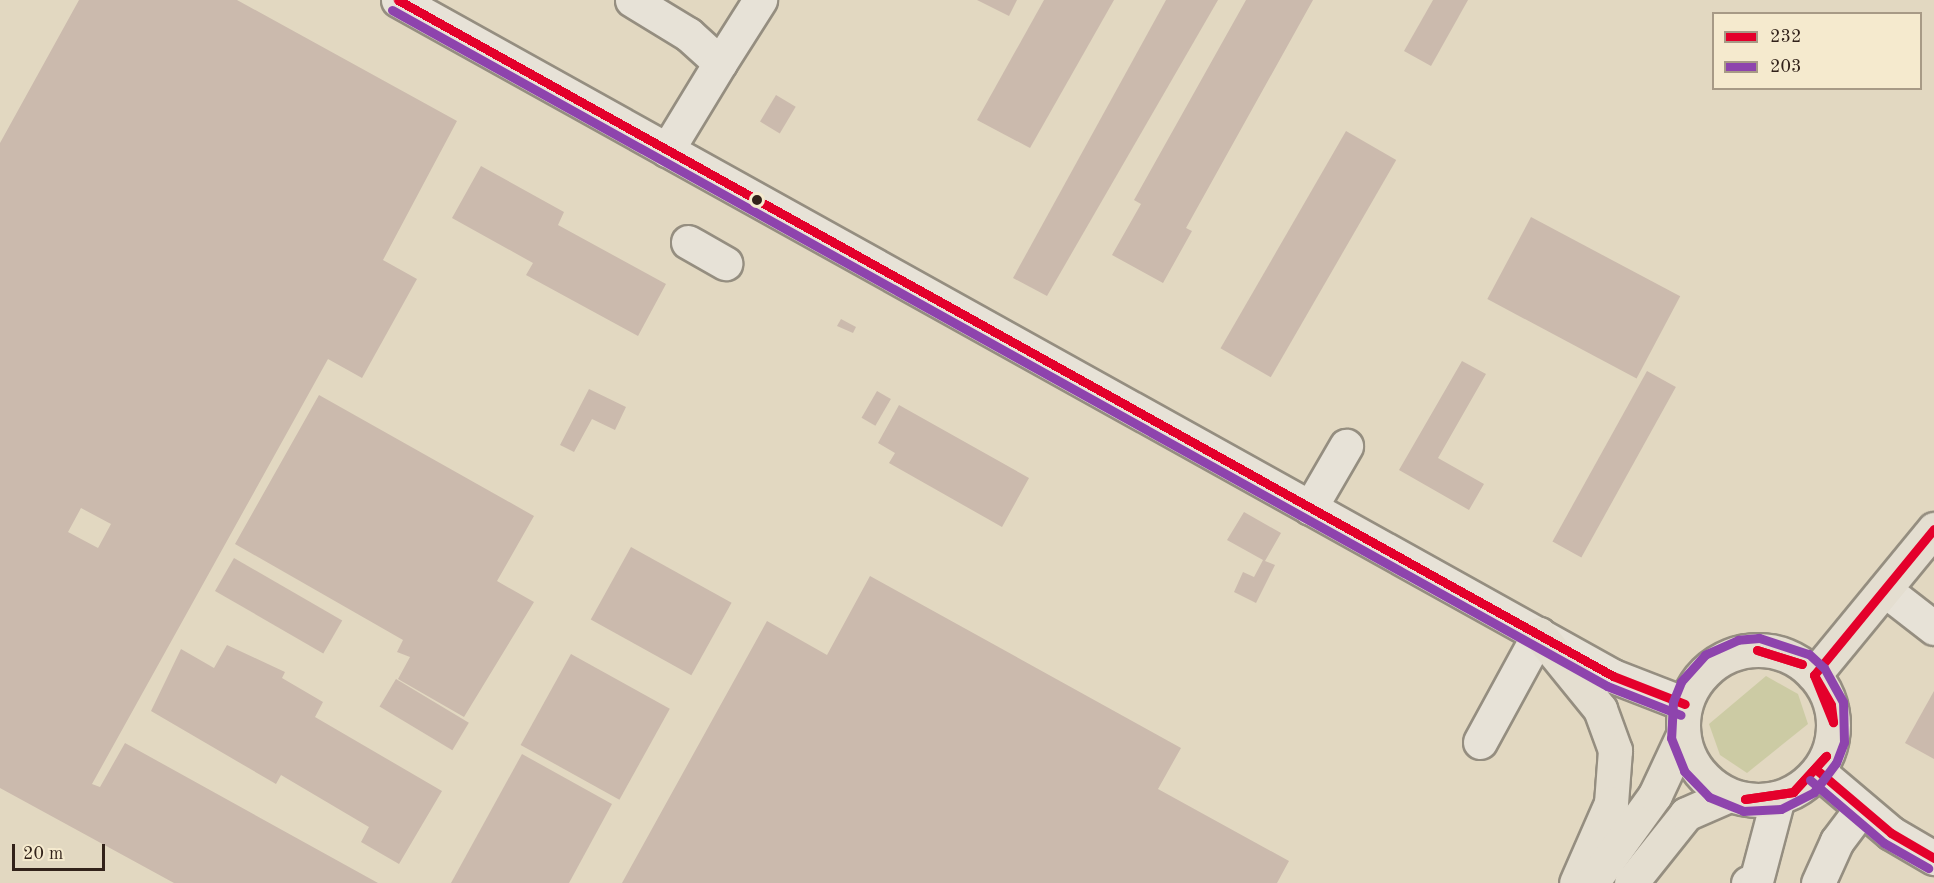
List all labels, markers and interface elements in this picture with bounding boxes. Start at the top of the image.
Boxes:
legend [1712,12,1922,90]
text: 232 [1770,28,1801,46]
text: 203 [1770,58,1801,76]
unlabelled marker [751,194,763,206]
scale bar [15,832,108,870]
text: 20 m [23,845,63,863]

